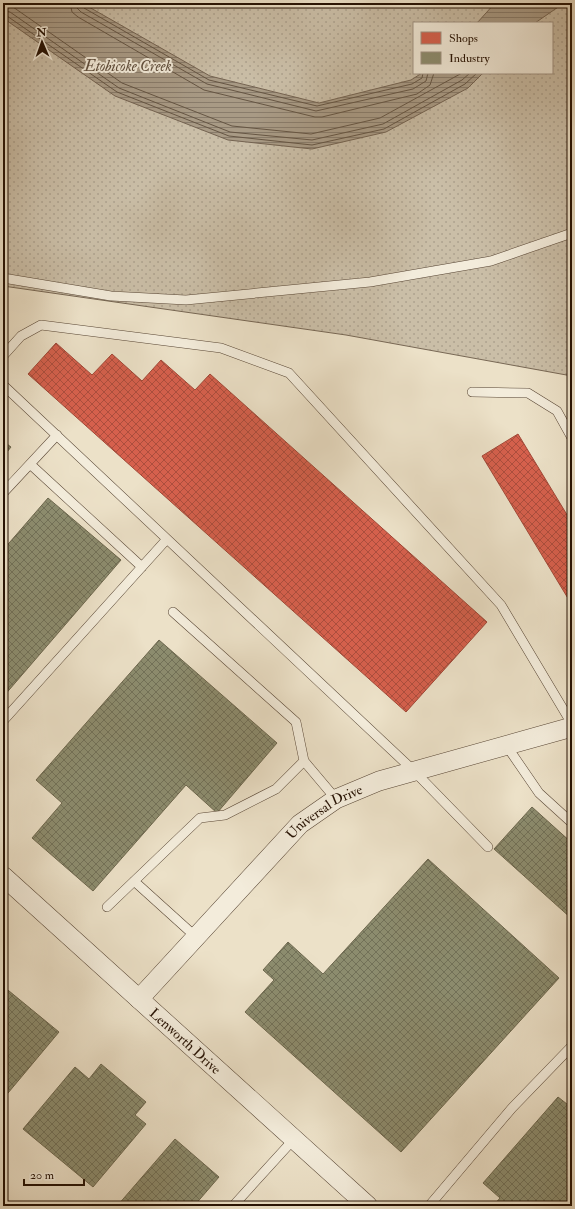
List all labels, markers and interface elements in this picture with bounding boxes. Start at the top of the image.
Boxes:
north arrow [22,22,62,62]
legend [413,22,553,74]
text: N [36,26,48,39]
text: Shops [449,31,478,46]
text: Industry [449,51,491,66]
water label: Etobicoke Creek [83,57,172,76]
street label: Universal Drive [283,781,365,843]
street label: Lenworth Drive [146,1005,225,1078]
scale bar [24,1161,84,1187]
text: 20 m [30,1168,55,1183]

